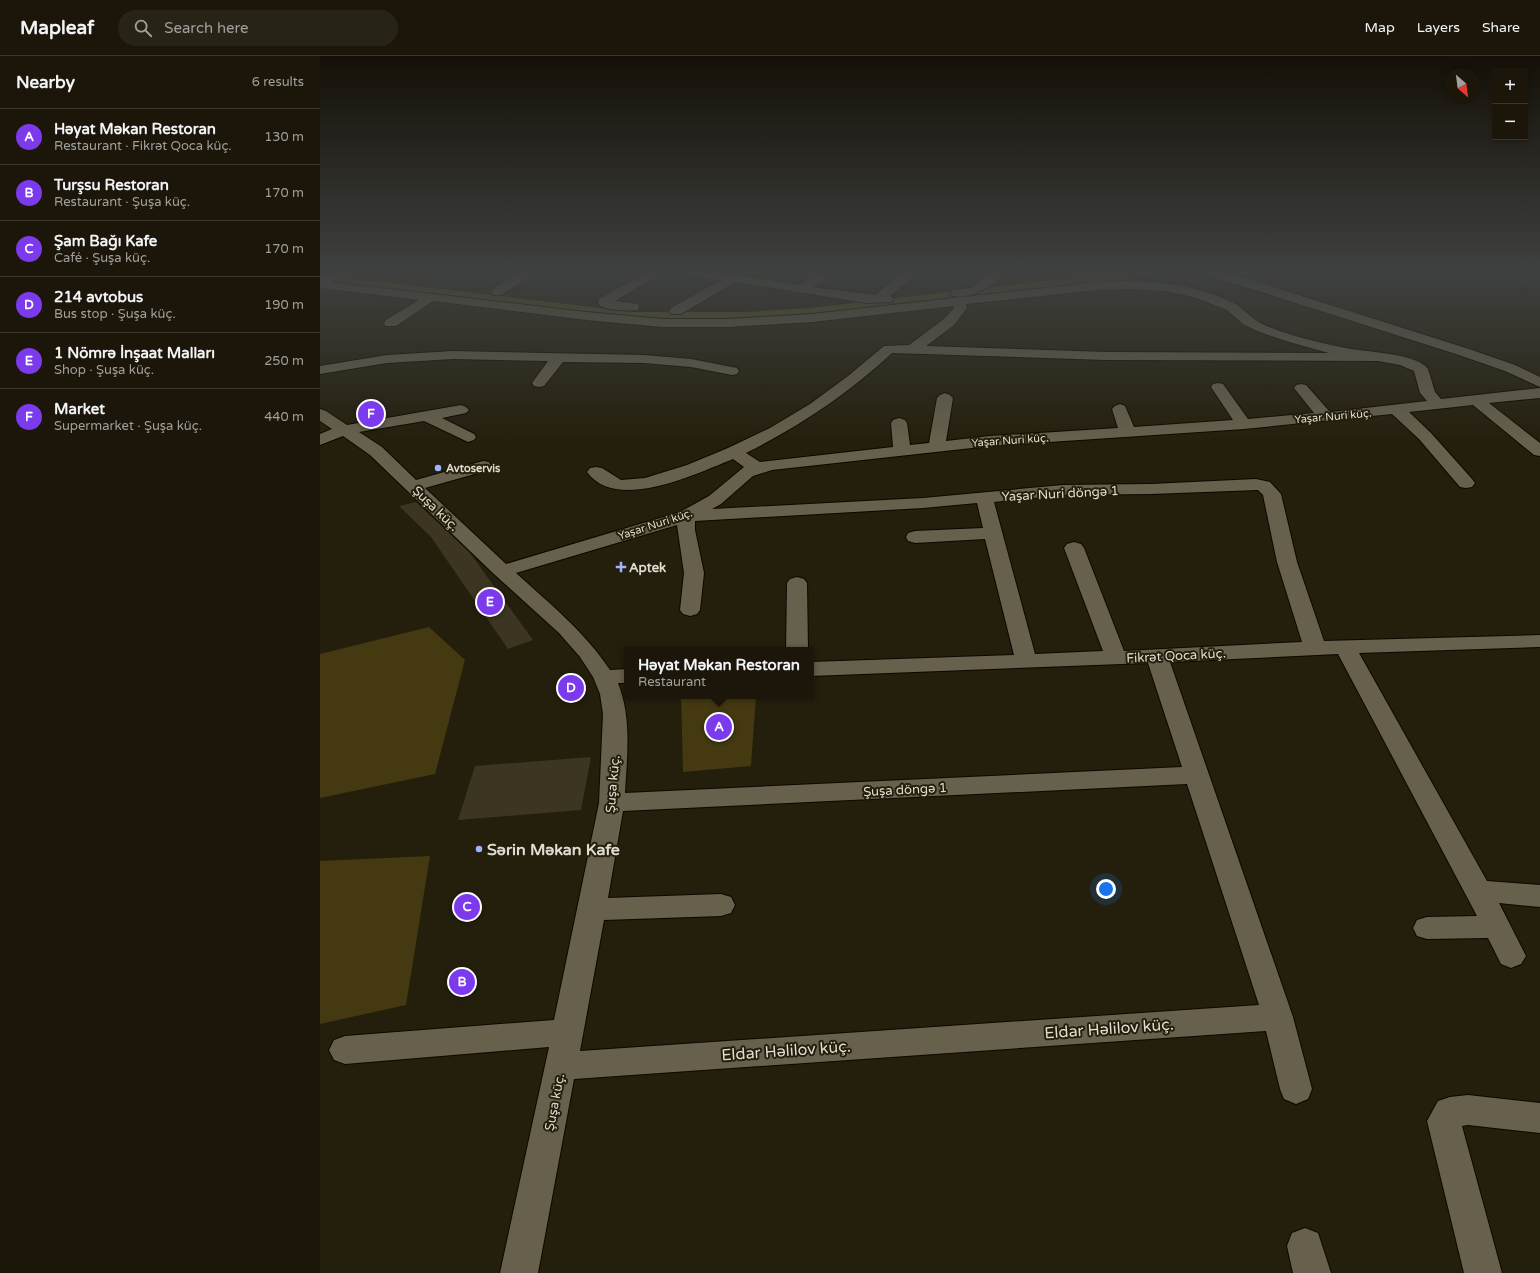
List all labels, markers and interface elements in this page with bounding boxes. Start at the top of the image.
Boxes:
search box [118,10,398,46]
text: Mapleaf [20,17,94,39]
icon: search [132,17,154,39]
text: Search here [164,19,249,37]
text: Map [1365,19,1395,36]
text: Layers [1417,19,1460,36]
text: Share [1482,19,1520,36]
north arrow [1444,68,1480,104]
map controls [1492,68,1528,140]
button: + [1492,68,1528,104]
text: Nearby [16,72,75,93]
text: 6 results [252,74,304,90]
button: − [1492,104,1528,140]
text: Həyat Məkan Restoran [54,120,216,138]
text: A [24,129,34,145]
text: 130 m [264,129,304,145]
text: Restaurant · Fikrət Qoca küç. [54,138,232,154]
text: Turşsu Restoran [54,176,169,194]
text: B [24,185,34,201]
text: 170 m [264,185,304,201]
text: Restaurant · Şuşa küç. [54,194,190,210]
text: Şam Bağı Kafe [54,232,157,250]
text: C [24,241,34,257]
text: 170 m [264,241,304,257]
text: Café · Şuşa küç. [54,250,150,266]
text: 214 avtobus [54,288,143,306]
text: D [24,297,34,313]
text: 190 m [264,297,304,313]
text: Bus stop · Şuşa küç. [54,306,176,322]
text: 1 Nömrə İnşaat Malları [54,344,215,362]
text: E [25,353,33,369]
text: 250 m [264,353,304,369]
text: Shop · Şuşa küç. [54,362,154,378]
pin: F [358,399,384,429]
text: Market [54,400,105,418]
street label: Yaşar Nuri küç. [1294,407,1372,426]
text: F [25,409,33,425]
text: 440 m [264,409,304,425]
text: Supermarket · Şuşa küç. [54,418,202,434]
street label: Yaşar Nuri küç. [971,431,1049,450]
place label: Avtoservis [446,462,501,475]
marker: Avtoservis [433,463,443,473]
street label: Şuşa küç. [409,483,462,535]
street label: Yaşar Nuri döngə 1 [1001,483,1119,505]
street label: Yaşar Nuri küç. [616,506,694,543]
place label: Aptek [629,560,666,576]
marker: Aptek [616,562,626,572]
pin: E [477,587,503,617]
street label: Fikrət Qoca küç. [1126,645,1226,667]
popup [624,647,814,699]
text: Həyat Məkan Restoran [638,656,800,674]
pin: D [558,673,584,703]
text: Restaurant [638,674,706,690]
pin: A [706,712,732,742]
street label: Şuşa küç. [602,754,623,814]
street label: Şuşa döngə 1 [863,780,947,800]
place label: Sərin Məkan Kafe [487,840,620,860]
marker: Sərin Məkan Kafe [474,844,484,854]
your location [1096,879,1116,899]
pin: C [454,892,480,922]
pin: B [449,967,475,997]
street label: Eldar Həlilov küç. [1044,1014,1175,1044]
street label: Eldar Həlilov küç. [721,1036,852,1066]
street label: Şuşa küç. [542,1072,568,1132]

